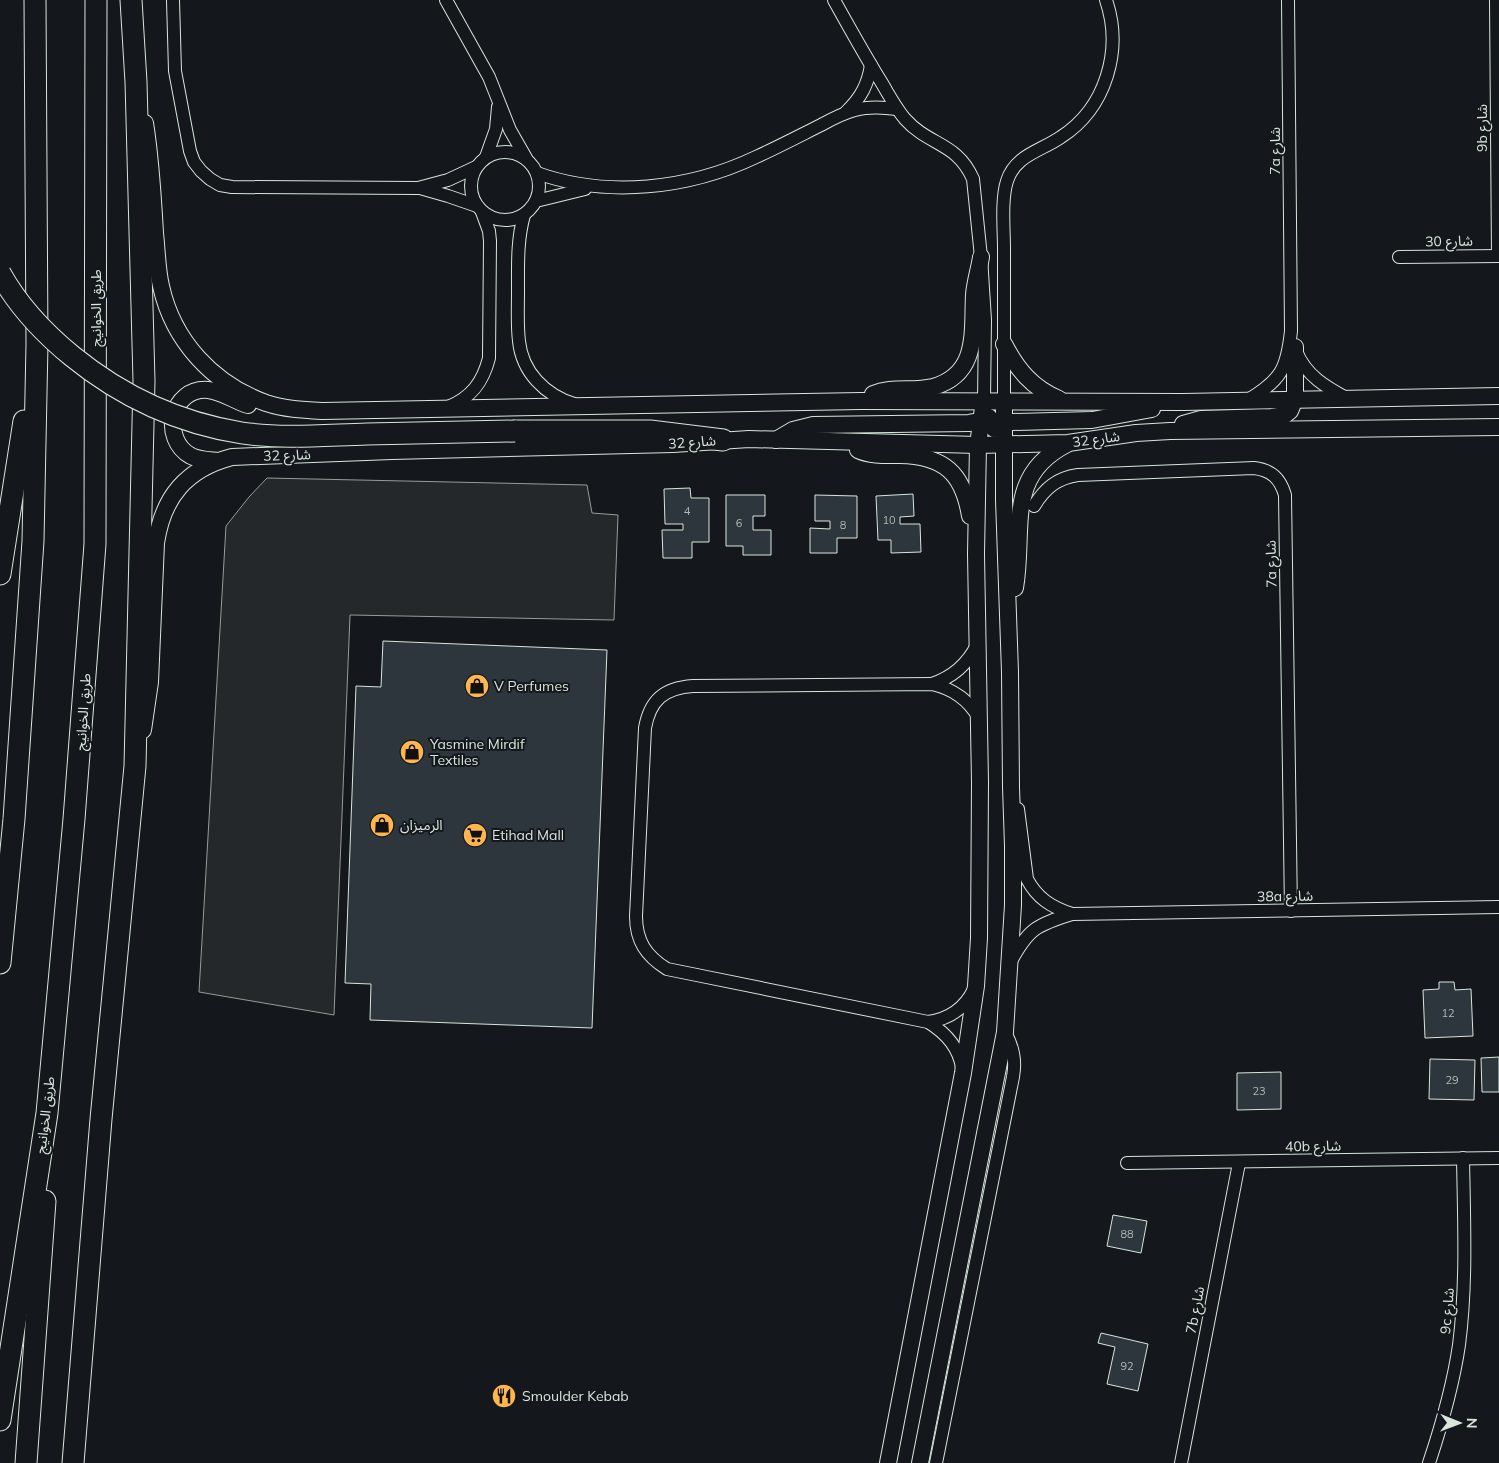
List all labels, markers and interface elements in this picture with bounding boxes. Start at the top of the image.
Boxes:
street label: 9b شارع [1473,104,1493,152]
street label: 7a شارع [1266,127,1286,175]
street label: شارع 30 [1425,232,1473,252]
street label: طريق الخوانيج [87,269,107,347]
street label: شارع 32 [1071,427,1121,453]
street label: شارع 32 [668,431,717,455]
street label: شارع 32 [263,445,311,467]
house number: 4 [684,504,691,518]
house number: 10 [882,513,896,527]
house number: 6 [736,516,743,530]
house number: 8 [840,518,847,532]
street label: 7a شارع [1262,540,1282,588]
street label: طريق الخوانيج [71,673,97,752]
shop icon: V Perfumes [464,673,490,699]
place label: V Perfumes [494,677,569,695]
place label: Yasmine Mirdif Textiles [429,735,525,769]
shop icon: Yasmine Mirdif Textiles [399,739,425,765]
shop icon: الرميزان [369,812,395,838]
place label: الرميزان [400,816,443,834]
supermarket icon: Etihad Mall [462,822,488,848]
place label: Etihad Mall [492,826,564,844]
street label: 38a شارع [1257,887,1313,907]
house number: 12 [1441,1006,1455,1020]
house number: 29 [1445,1073,1459,1087]
street label: طريق الخوانيج [31,1075,61,1155]
house number: 23 [1252,1084,1266,1098]
street label: 40b شارع [1285,1137,1341,1157]
house number: 88 [1120,1227,1134,1241]
street label: 7b شارع [1182,1285,1210,1336]
street label: 9c شارع [1436,1287,1460,1335]
house number: 92 [1120,1359,1134,1373]
restaurant icon: Smoulder Kebab [491,1383,517,1409]
place label: Smoulder Kebab [522,1387,629,1405]
north arrow [1434,1398,1484,1448]
text: N [1463,1418,1481,1429]

